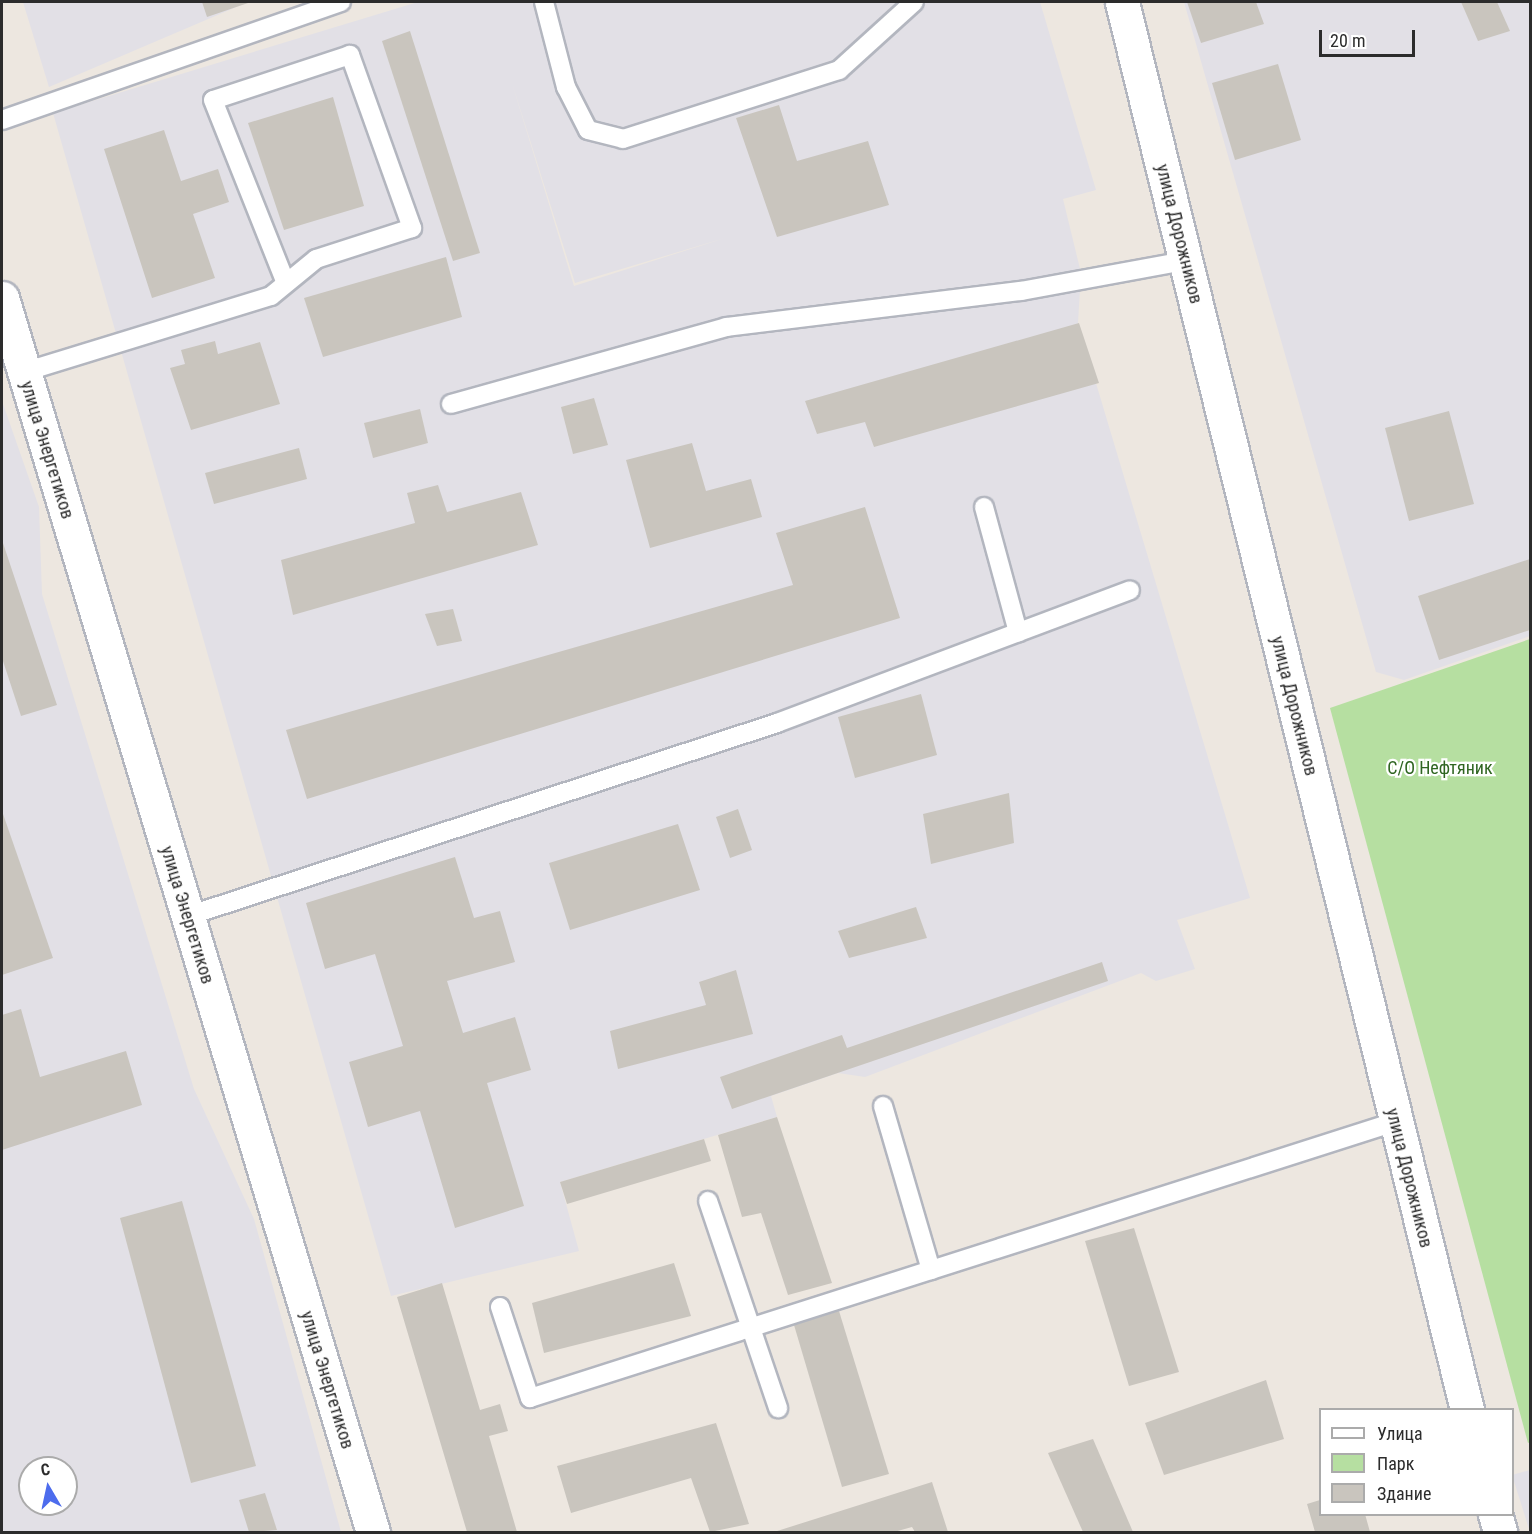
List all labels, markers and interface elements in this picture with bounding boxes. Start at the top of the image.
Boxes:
scale bar [1322,18,1418,56]
text: 20 m [1330,30,1365,51]
street label: улица Дорожников [1151,162,1207,306]
street label: улица Энергетиков [16,378,78,522]
street label: улица Дорожников [1266,634,1322,778]
park label: С/О Нефтяник [1387,757,1493,779]
street label: улица Энергетиков [156,843,218,987]
street label: улица Дорожников [1381,1106,1437,1250]
street label: улица Энергетиков [296,1308,358,1452]
legend [1319,1408,1514,1516]
text: Улица [1377,1423,1423,1444]
text: Парк [1377,1453,1414,1474]
north arrow [18,1456,78,1516]
text: С [39,1460,51,1480]
text: Здание [1377,1483,1431,1504]

